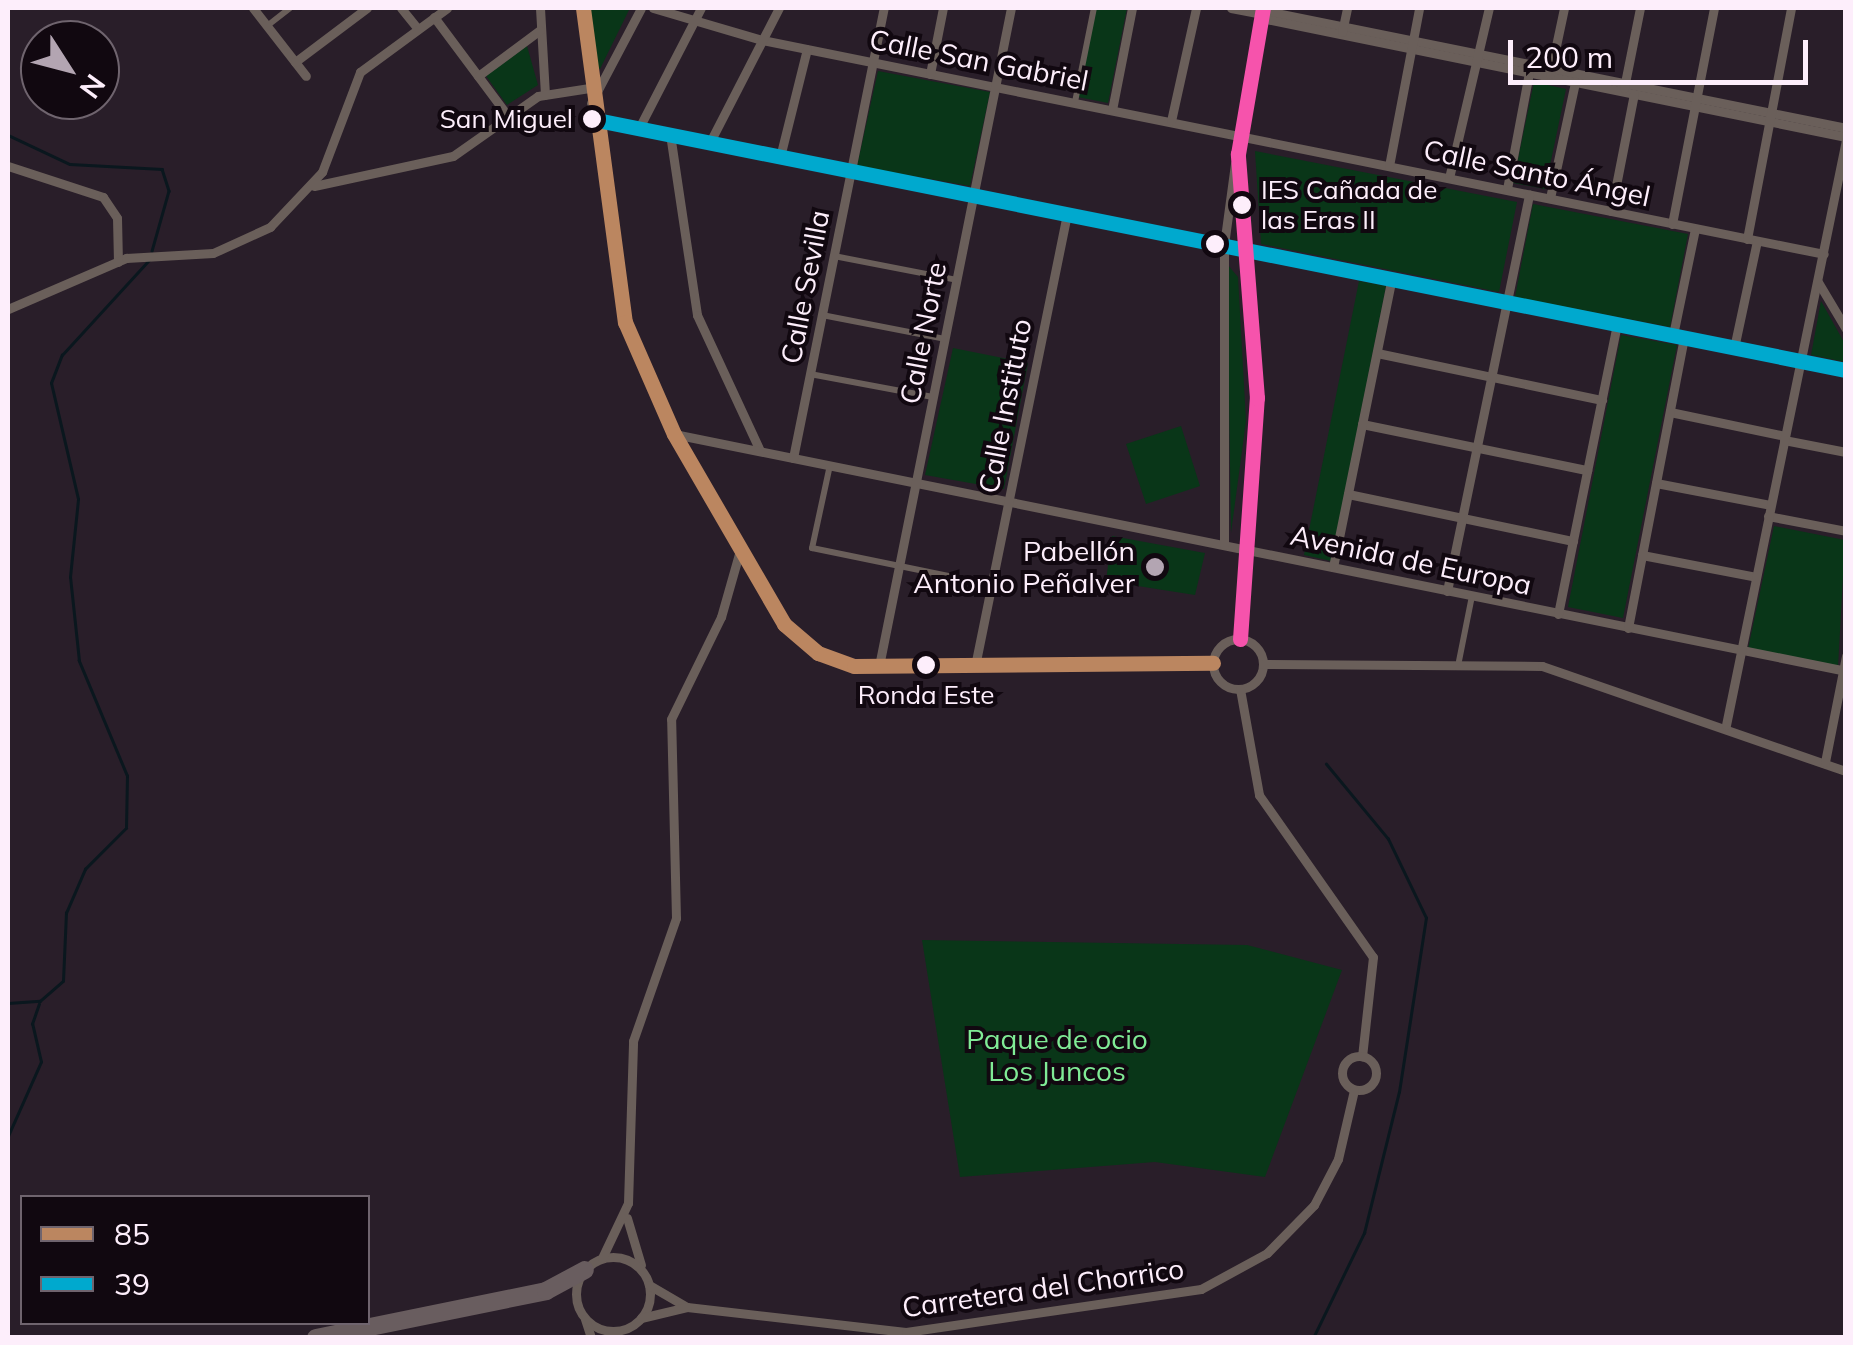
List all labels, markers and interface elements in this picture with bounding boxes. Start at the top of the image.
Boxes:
north arrow [20,20,120,120]
scale bar [1513,20,1813,82]
street label: Calle San Gabriel [867,22,1091,98]
text: 200 m [1525,38,1613,76]
text: N [73,68,113,106]
place label: San Miguel [440,103,573,135]
marker: San Miguel [582,109,602,129]
street label: Calle Santo Ángel [1421,133,1653,213]
place label: IES Cañada de las Eras II [1261,174,1437,236]
marker: IES Cañada de las Eras II [1232,195,1252,215]
street label: Calle Sevilla [774,207,836,367]
unlabelled marker [1205,234,1225,254]
street label: Calle Norte [893,259,953,407]
street label: Calle Instituto [972,316,1038,496]
street label: Avenida de Europa [1288,518,1534,602]
place label: Pabellón Antonio Peñalver [913,534,1135,600]
marker: Pabellón Antonio Peñalver [1144,556,1166,578]
marker: Ronda Este [916,655,936,675]
place label: Ronda Este [858,679,994,711]
park label: Paque de ocio Los Juncos [966,1022,1148,1088]
legend [20,1195,370,1325]
text: 85 [114,1215,150,1253]
street label: Carretera del Chorrico [900,1252,1186,1324]
text: 39 [114,1265,150,1303]

